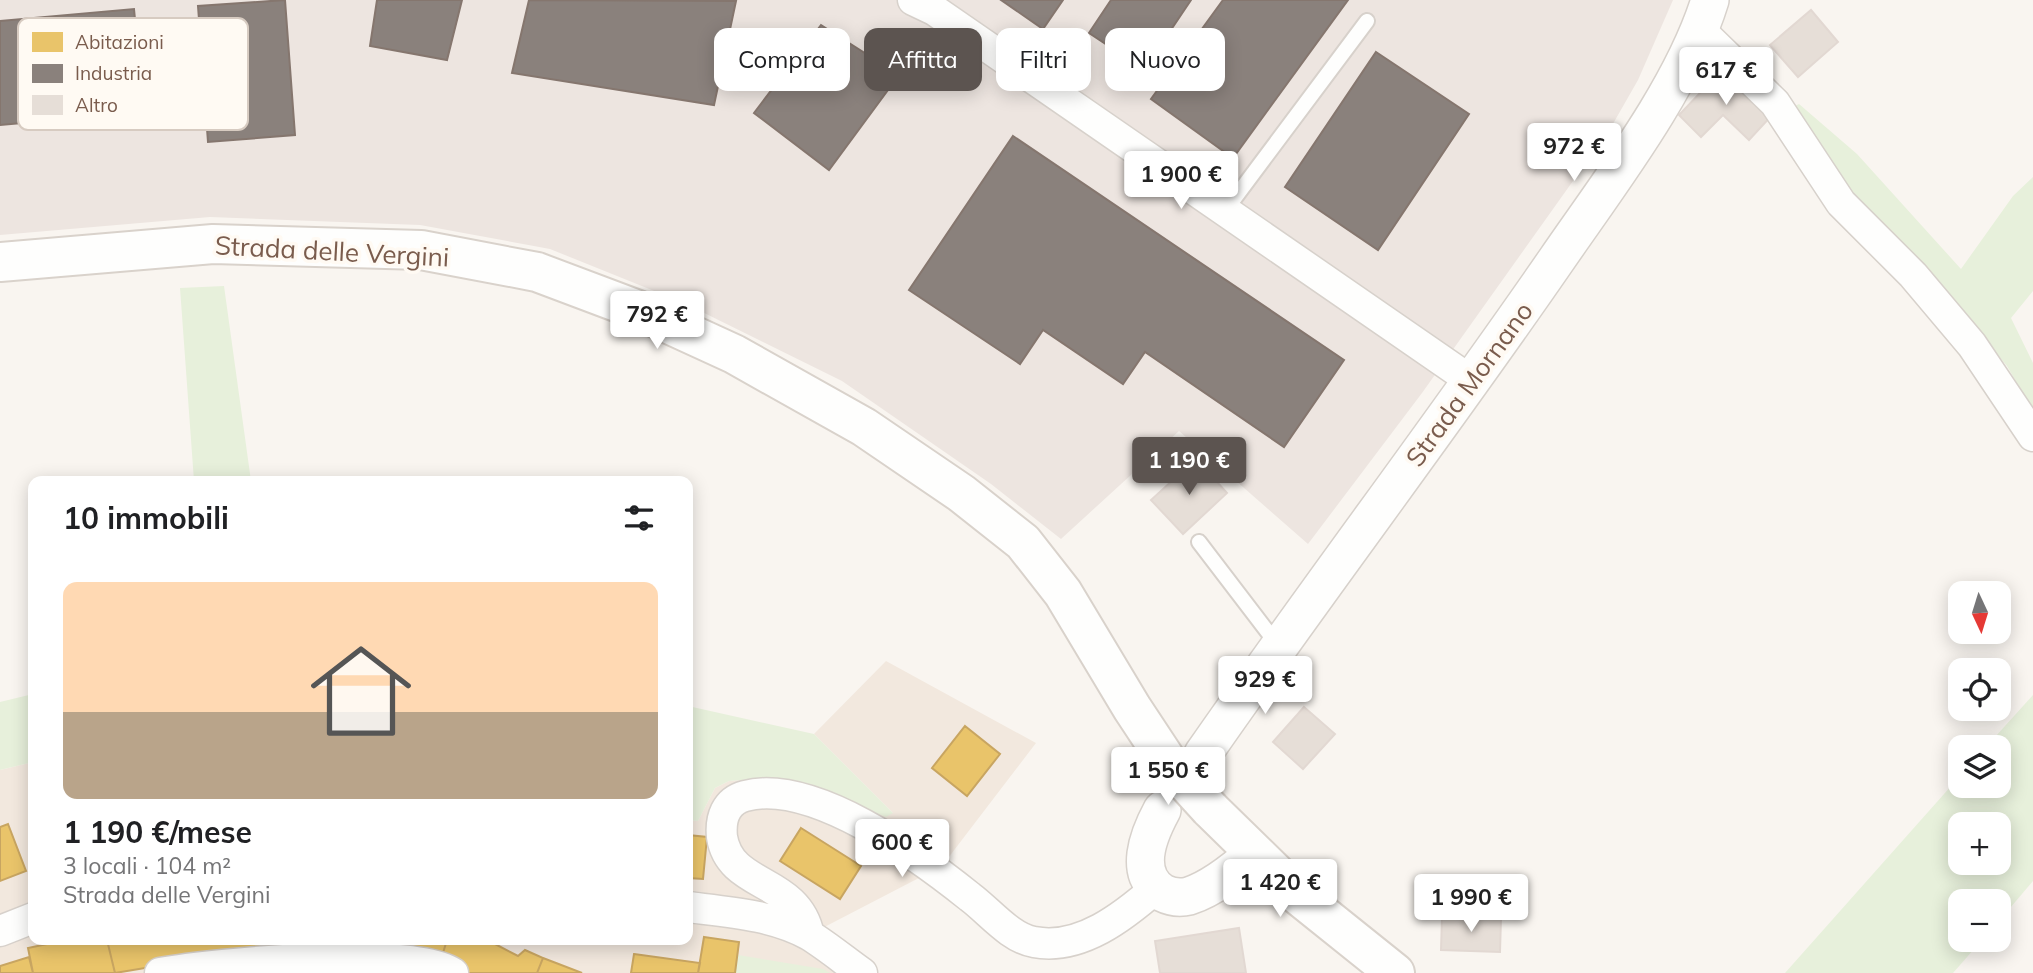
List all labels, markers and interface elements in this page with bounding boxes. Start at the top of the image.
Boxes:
legend [18,18,248,130]
chip: Compra [714,28,850,91]
chip: Affitta [864,28,982,91]
chip: Filtri [996,28,1091,91]
chip: Nuovo [1105,28,1225,91]
text: Abitazioni [75,30,164,54]
pin: 617 € [1677,48,1775,107]
text: 617 € [1695,55,1757,84]
text: Industria [75,61,152,85]
text: Altro [75,93,118,117]
pin: 972 € [1525,124,1623,183]
text: 972 € [1543,131,1605,160]
pin: 1 900 € [1116,152,1246,211]
text: 1 900 € [1140,159,1222,188]
street label: Strada delle Vergini [214,228,450,274]
pin: 792 € [608,292,706,351]
street label: Strada Mornano [1398,295,1540,473]
text: 792 € [626,299,688,328]
pin: 1 190 € [1124,438,1254,497]
text: 1 190 € [1148,445,1230,474]
text: 10 immobili [63,499,229,537]
icon: filters [620,499,658,537]
north arrow [1948,581,2011,644]
map controls [1948,581,2011,952]
icon: home [298,628,424,754]
pin: 929 € [1216,656,1314,716]
button: locate [1948,658,2011,721]
text: 929 € [1234,664,1296,693]
button: layers [1948,735,2011,798]
pin: 1 550 € [1103,748,1233,807]
text: 1 550 € [1127,755,1209,784]
button: + [1948,812,2011,875]
text: 1 190 €/mese [63,813,252,851]
pin: 600 € [853,820,951,879]
text: 600 € [871,827,933,856]
text: 3 locali · 104 m² [63,851,231,880]
pin: 1 420 € [1215,860,1345,919]
text: 1 420 € [1239,867,1321,896]
pin: 1 990 € [1406,874,1536,934]
text: Strada delle Vergini [63,880,270,909]
text: 1 990 € [1430,882,1512,911]
button: − [1948,889,2011,952]

